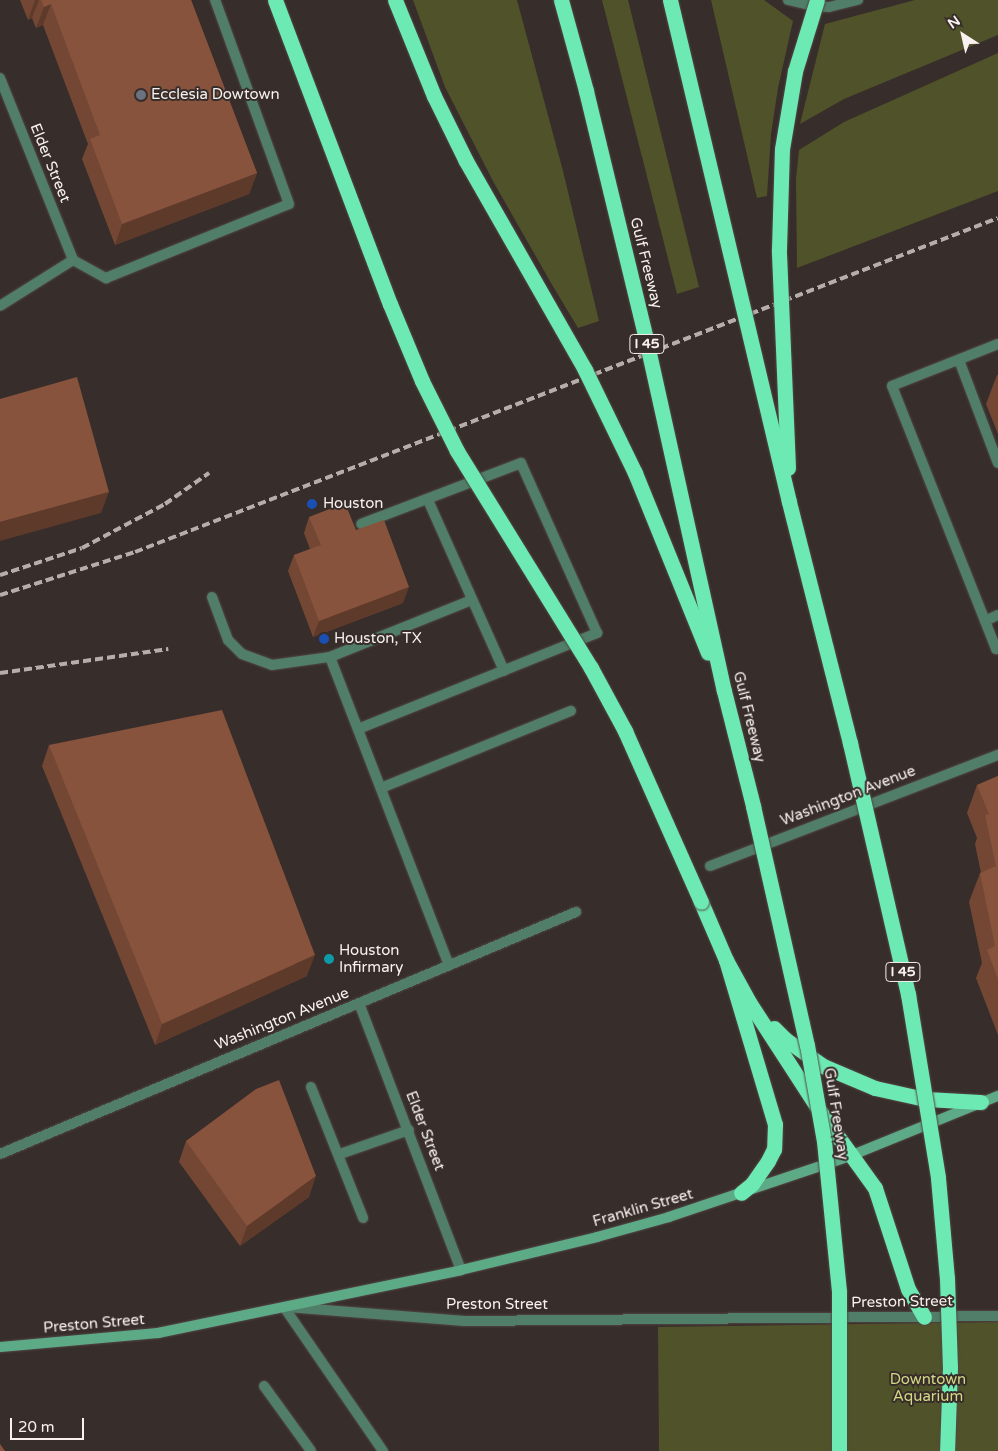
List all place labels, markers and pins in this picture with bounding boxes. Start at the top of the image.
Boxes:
place label: Ecclesia Dowtown [151,86,280,104]
marker: Ecclesia Dowtown [135,89,147,101]
place label: Houston [323,495,383,513]
marker: Houston [305,497,319,511]
place label: Houston, TX [334,630,422,648]
marker: Houston, TX [318,633,330,645]
place label: Houston Infirmary [339,941,403,976]
marker: Houston Infirmary [323,953,335,965]

